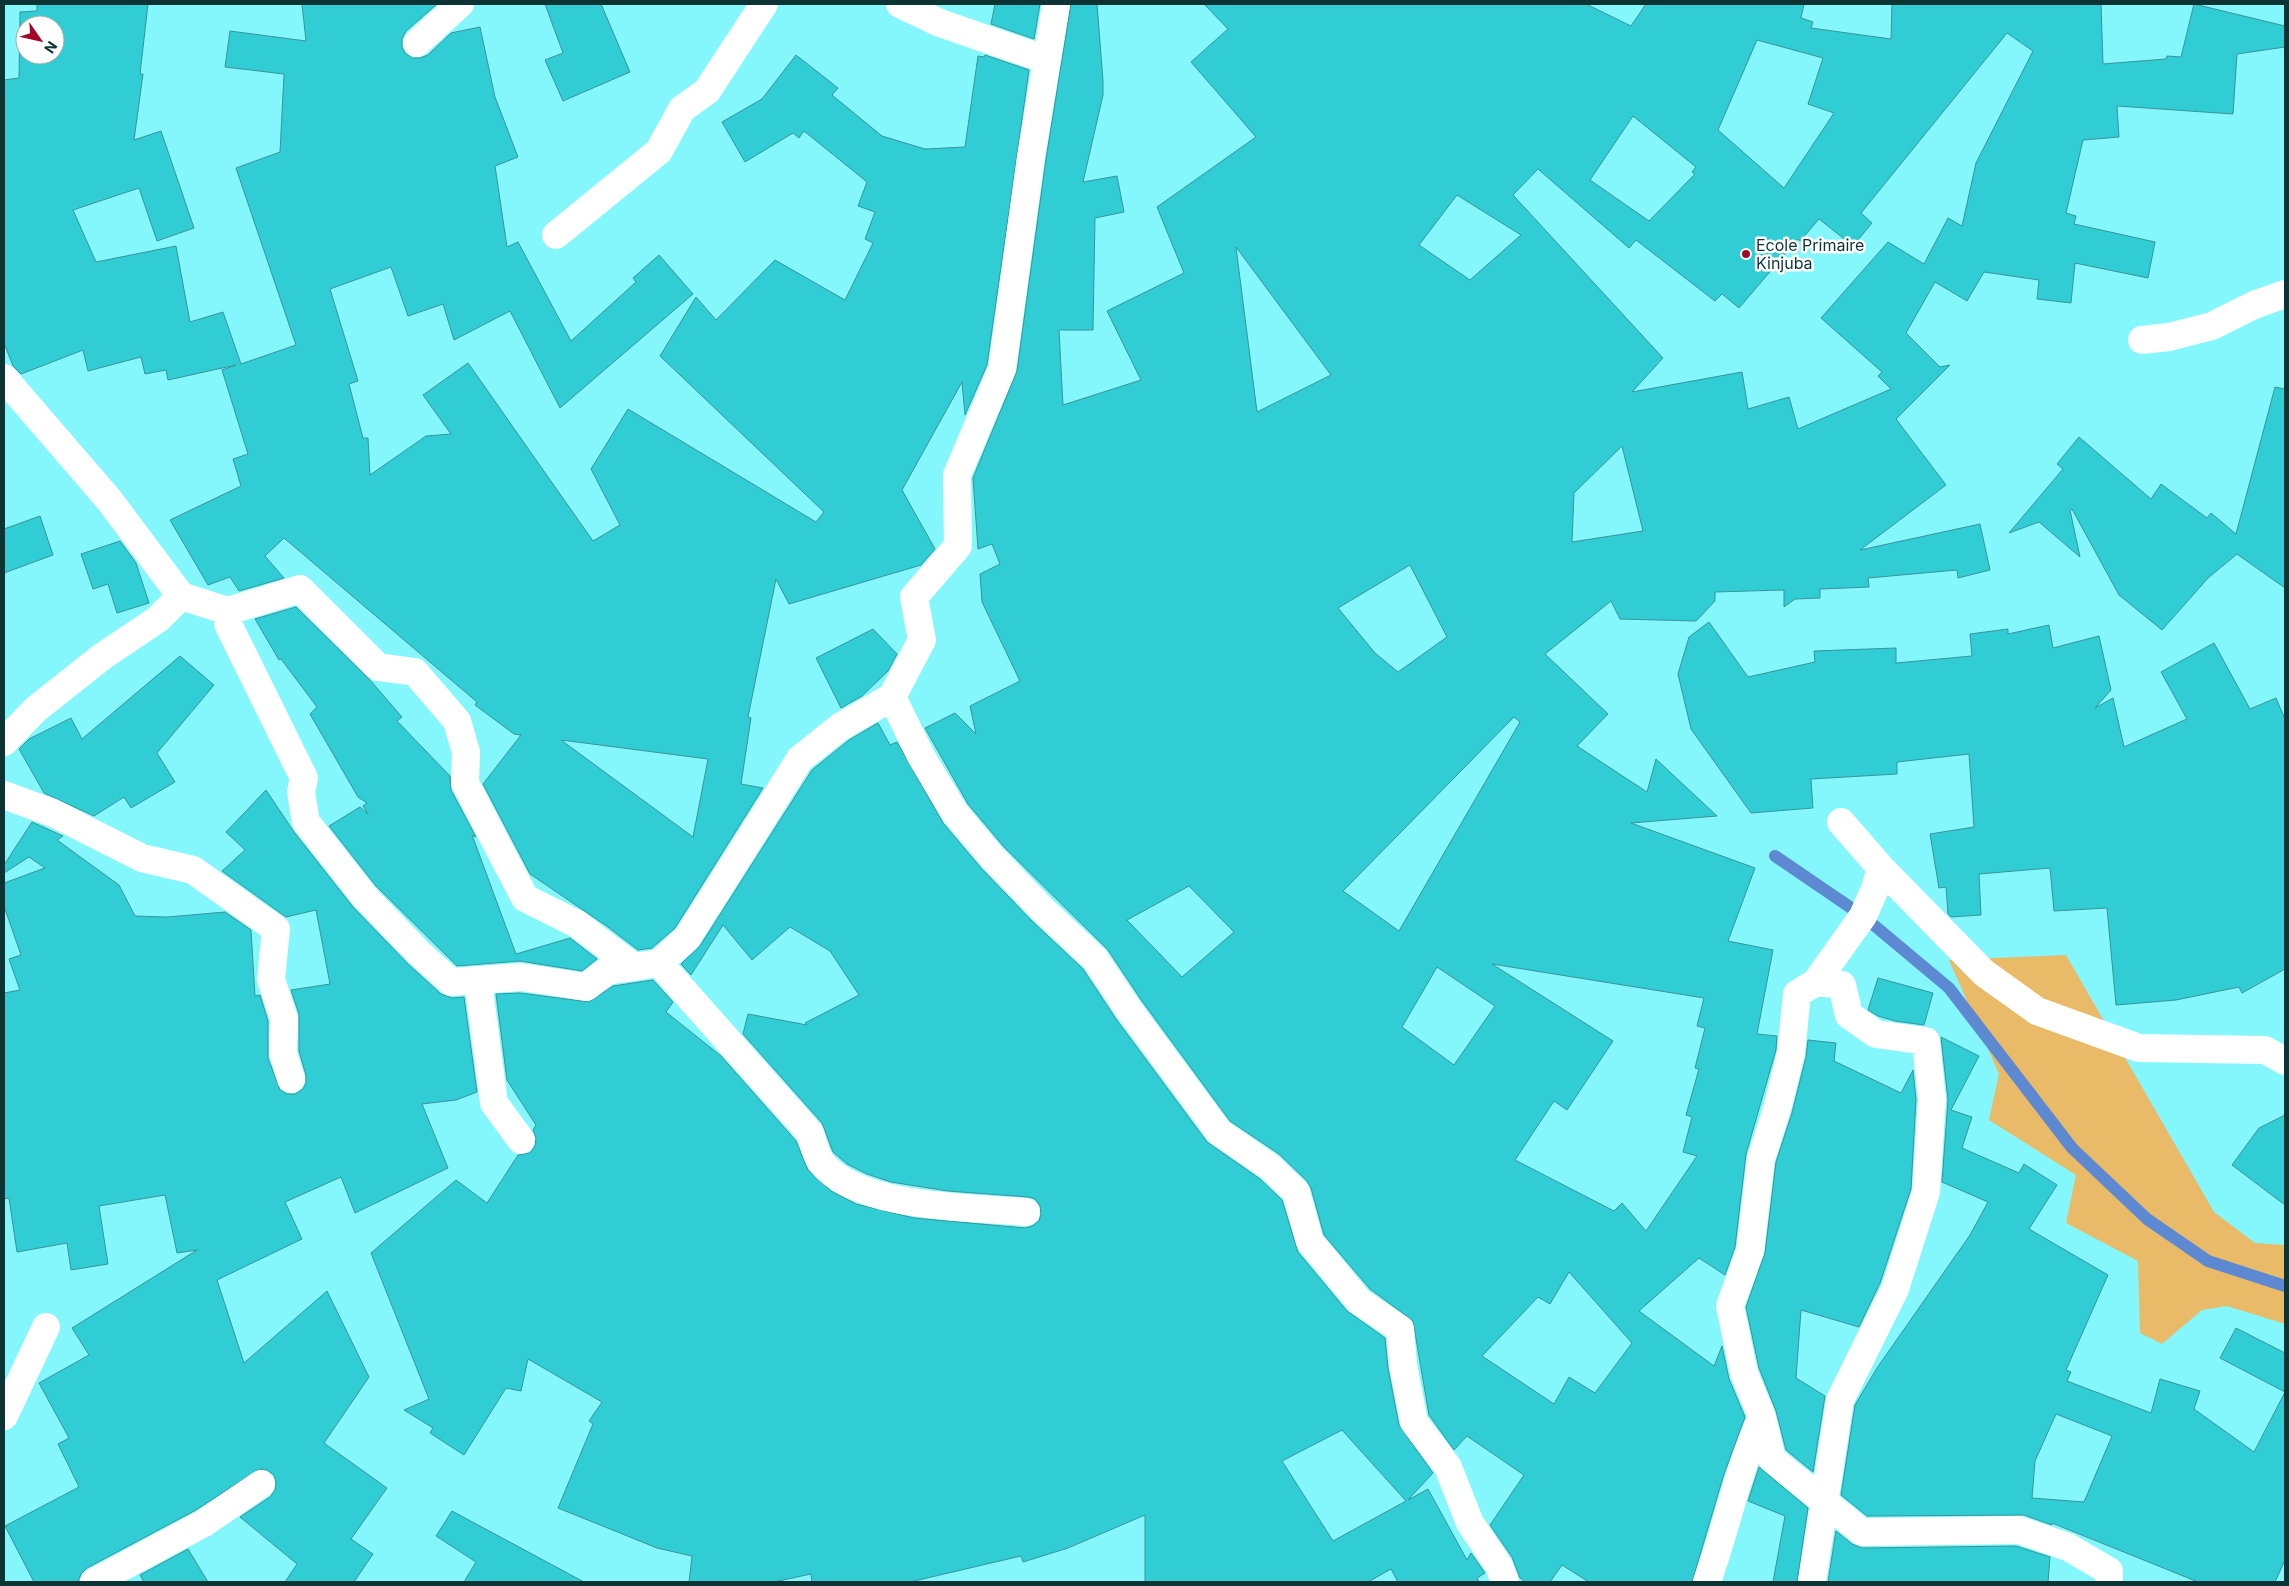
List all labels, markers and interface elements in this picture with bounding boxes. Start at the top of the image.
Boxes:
north arrow [15,15,65,65]
text: N [41,38,61,57]
place label: Ecole Primaire Kinjuba [1756,235,1864,273]
marker: Ecole Primaire Kinjuba [1740,248,1752,260]

